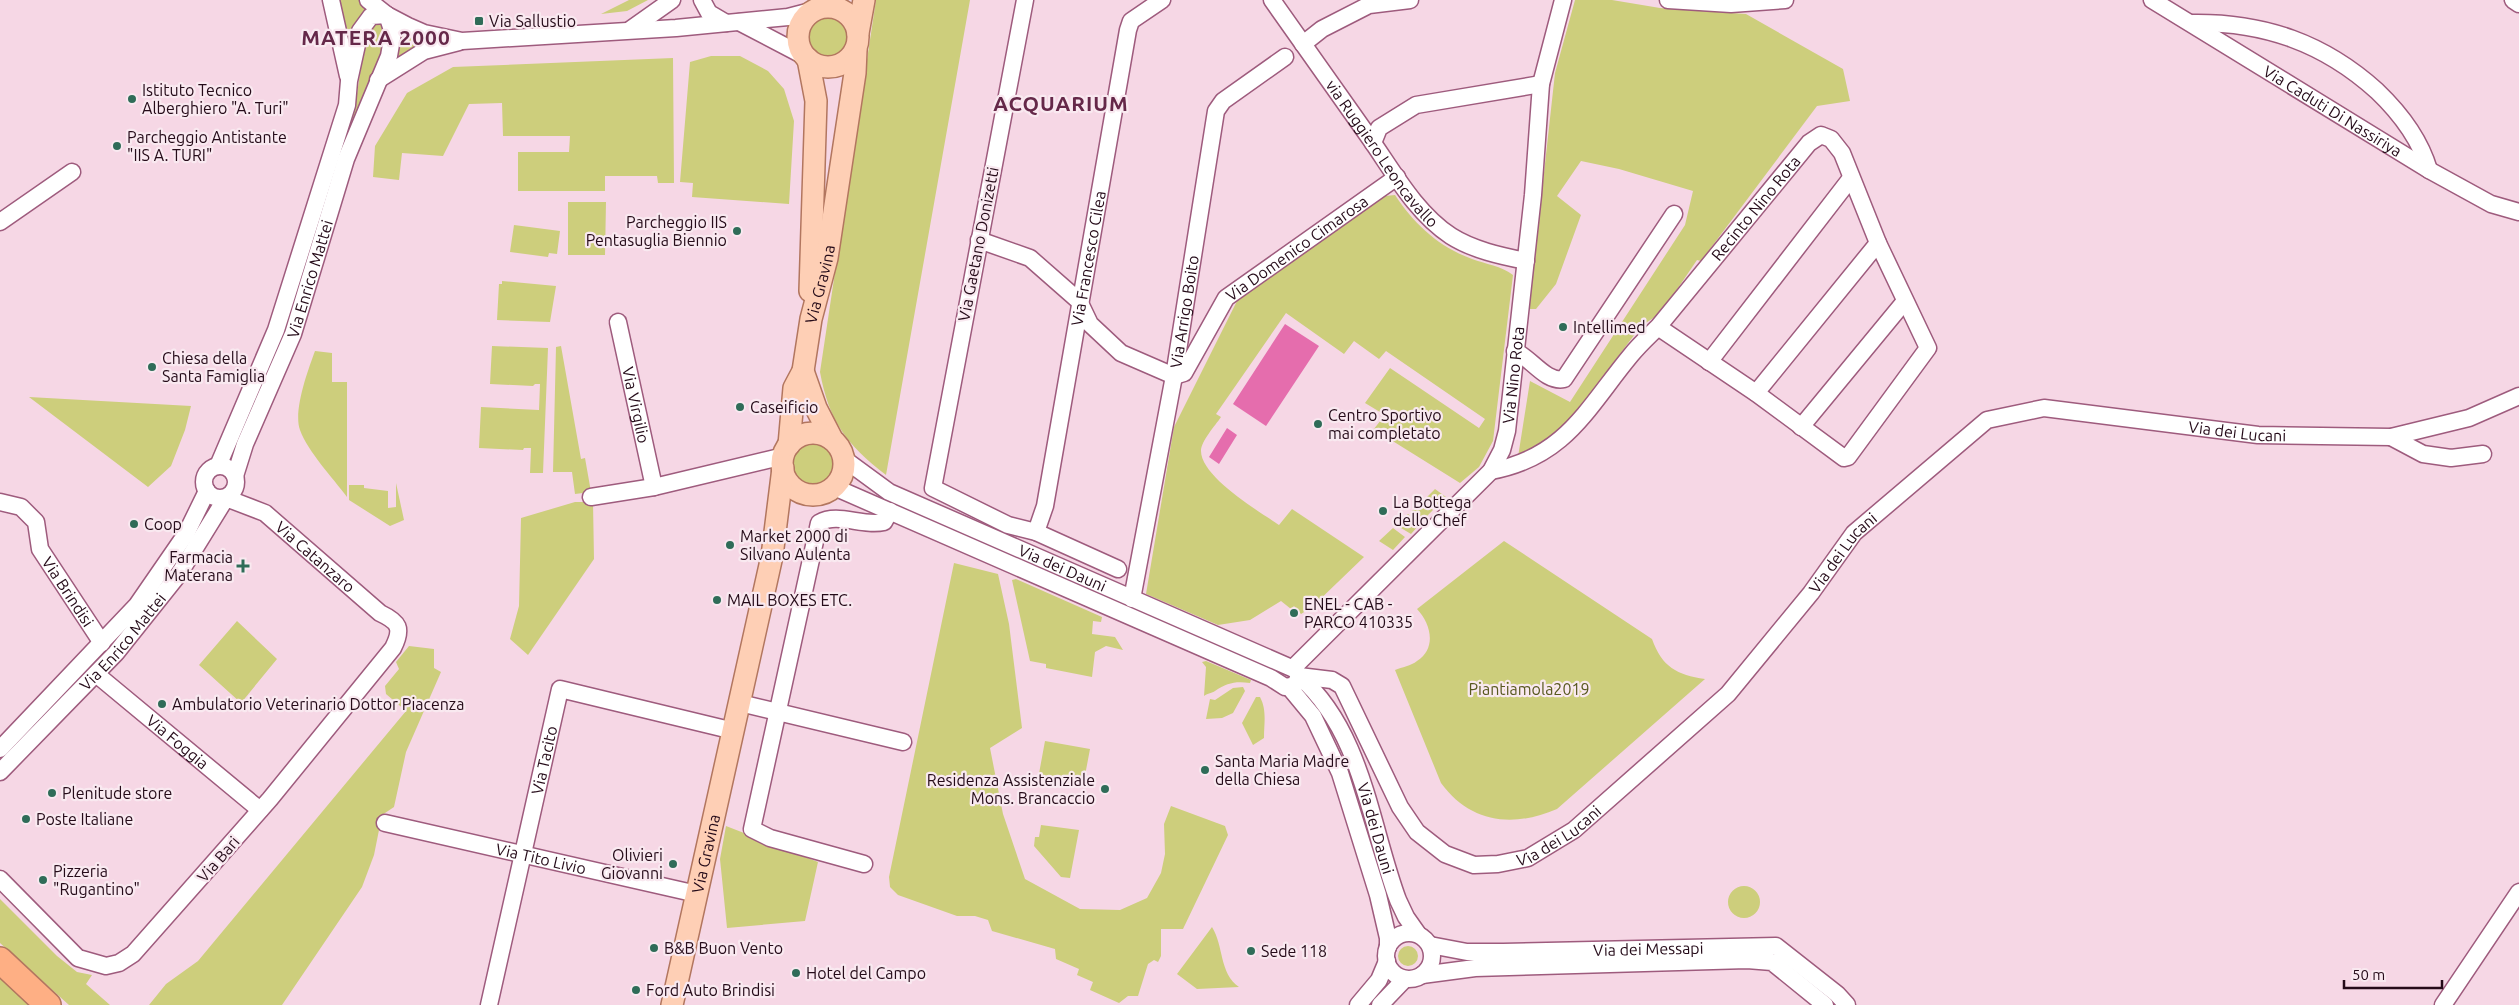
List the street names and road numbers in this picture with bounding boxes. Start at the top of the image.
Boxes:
street label: Via Caduti Di Nassiriya [2260,62,2405,160]
street label: via Ruggiero Leoncavallo [1323,76,1442,231]
street label: Recinto Nino Rota [1707,152,1804,264]
street label: Via Gaetano Donizetti [954,165,1002,323]
street label: Via Francesco Cilea [1068,189,1109,327]
street label: Via Domenico Cimarosa [1222,192,1371,304]
street label: Via Enrico Mattei [283,218,336,340]
street label: Via Gravina [801,244,838,325]
street label: Via Arrigo Boito [1166,254,1202,370]
street label: Via Nino Rota [1499,325,1527,425]
street label: Via Virgilio [619,365,653,445]
street label: Via dei Lucani [2187,417,2286,444]
street label: Via dei Lucani [1805,509,1880,596]
street label: Via Catanzaro [272,517,359,596]
street label: Via dei Dauni [1016,541,1109,595]
street label: Via Brindisi [39,553,98,630]
street label: Via Enrico Mattei [76,589,169,694]
street label: Via Foggia [143,711,212,772]
street label: Via Tacito [528,724,560,796]
street label: Via dei Dauni [1354,780,1398,876]
street label: Via dei Lucani [1515,802,1604,869]
street label: Via Gravina [688,812,723,895]
street label: Via Bari [193,832,243,886]
street label: Via Tito Livio [494,840,588,877]
street label: Via dei Messapi [1593,939,1704,959]

